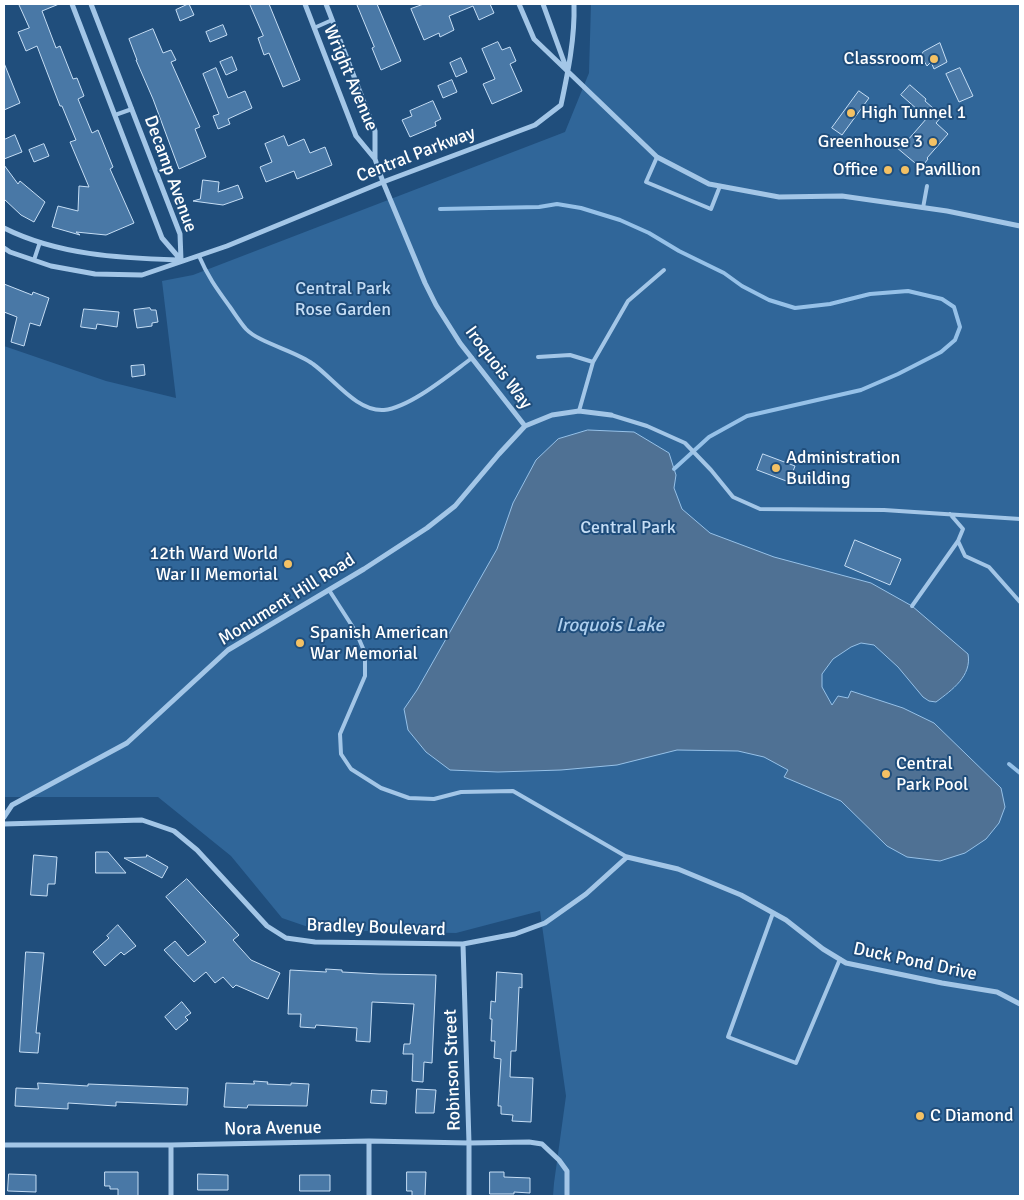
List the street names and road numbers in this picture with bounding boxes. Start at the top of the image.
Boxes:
street label: Wright Avenue [318,22,382,134]
street label: Decamp Avenue [139,113,201,235]
street label: Central Parkway [354,122,478,188]
street label: Iroquois Way [460,322,536,414]
street label: Monument Hill Road [215,549,359,651]
street label: Bradley Boulevard [306,915,446,941]
street label: Duck Pond Drive [851,938,979,986]
street label: Robinson Street [440,1009,466,1131]
street label: Nora Avenue [224,1117,322,1141]

